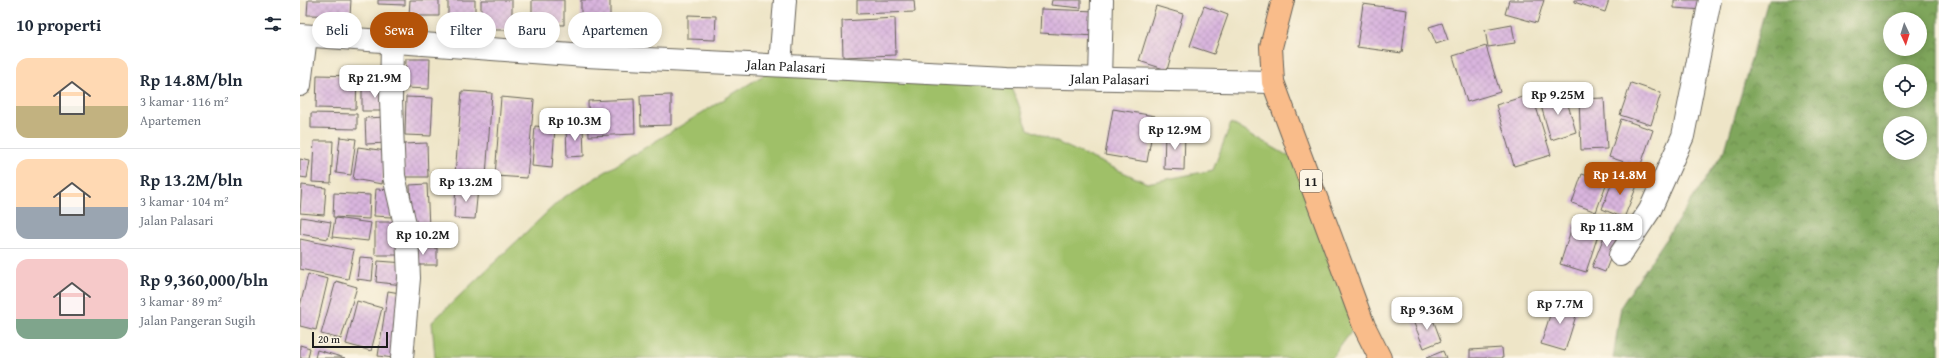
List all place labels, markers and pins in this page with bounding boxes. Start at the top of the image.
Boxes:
pin: Rp 21.9M [334,65,416,99]
pin: Rp 9.25M [1517,82,1599,116]
pin: Rp 10.3M [534,108,616,142]
pin: Rp 12.9M [1134,117,1216,151]
pin: Rp 14.8M [1579,162,1661,196]
pin: Rp 13.2M [425,169,507,203]
pin: Rp 11.8M [1566,214,1648,248]
pin: Rp 10.2M [382,222,464,256]
pin: Rp 7.7M [1523,291,1597,325]
pin: Rp 9.36M [1386,297,1468,331]

